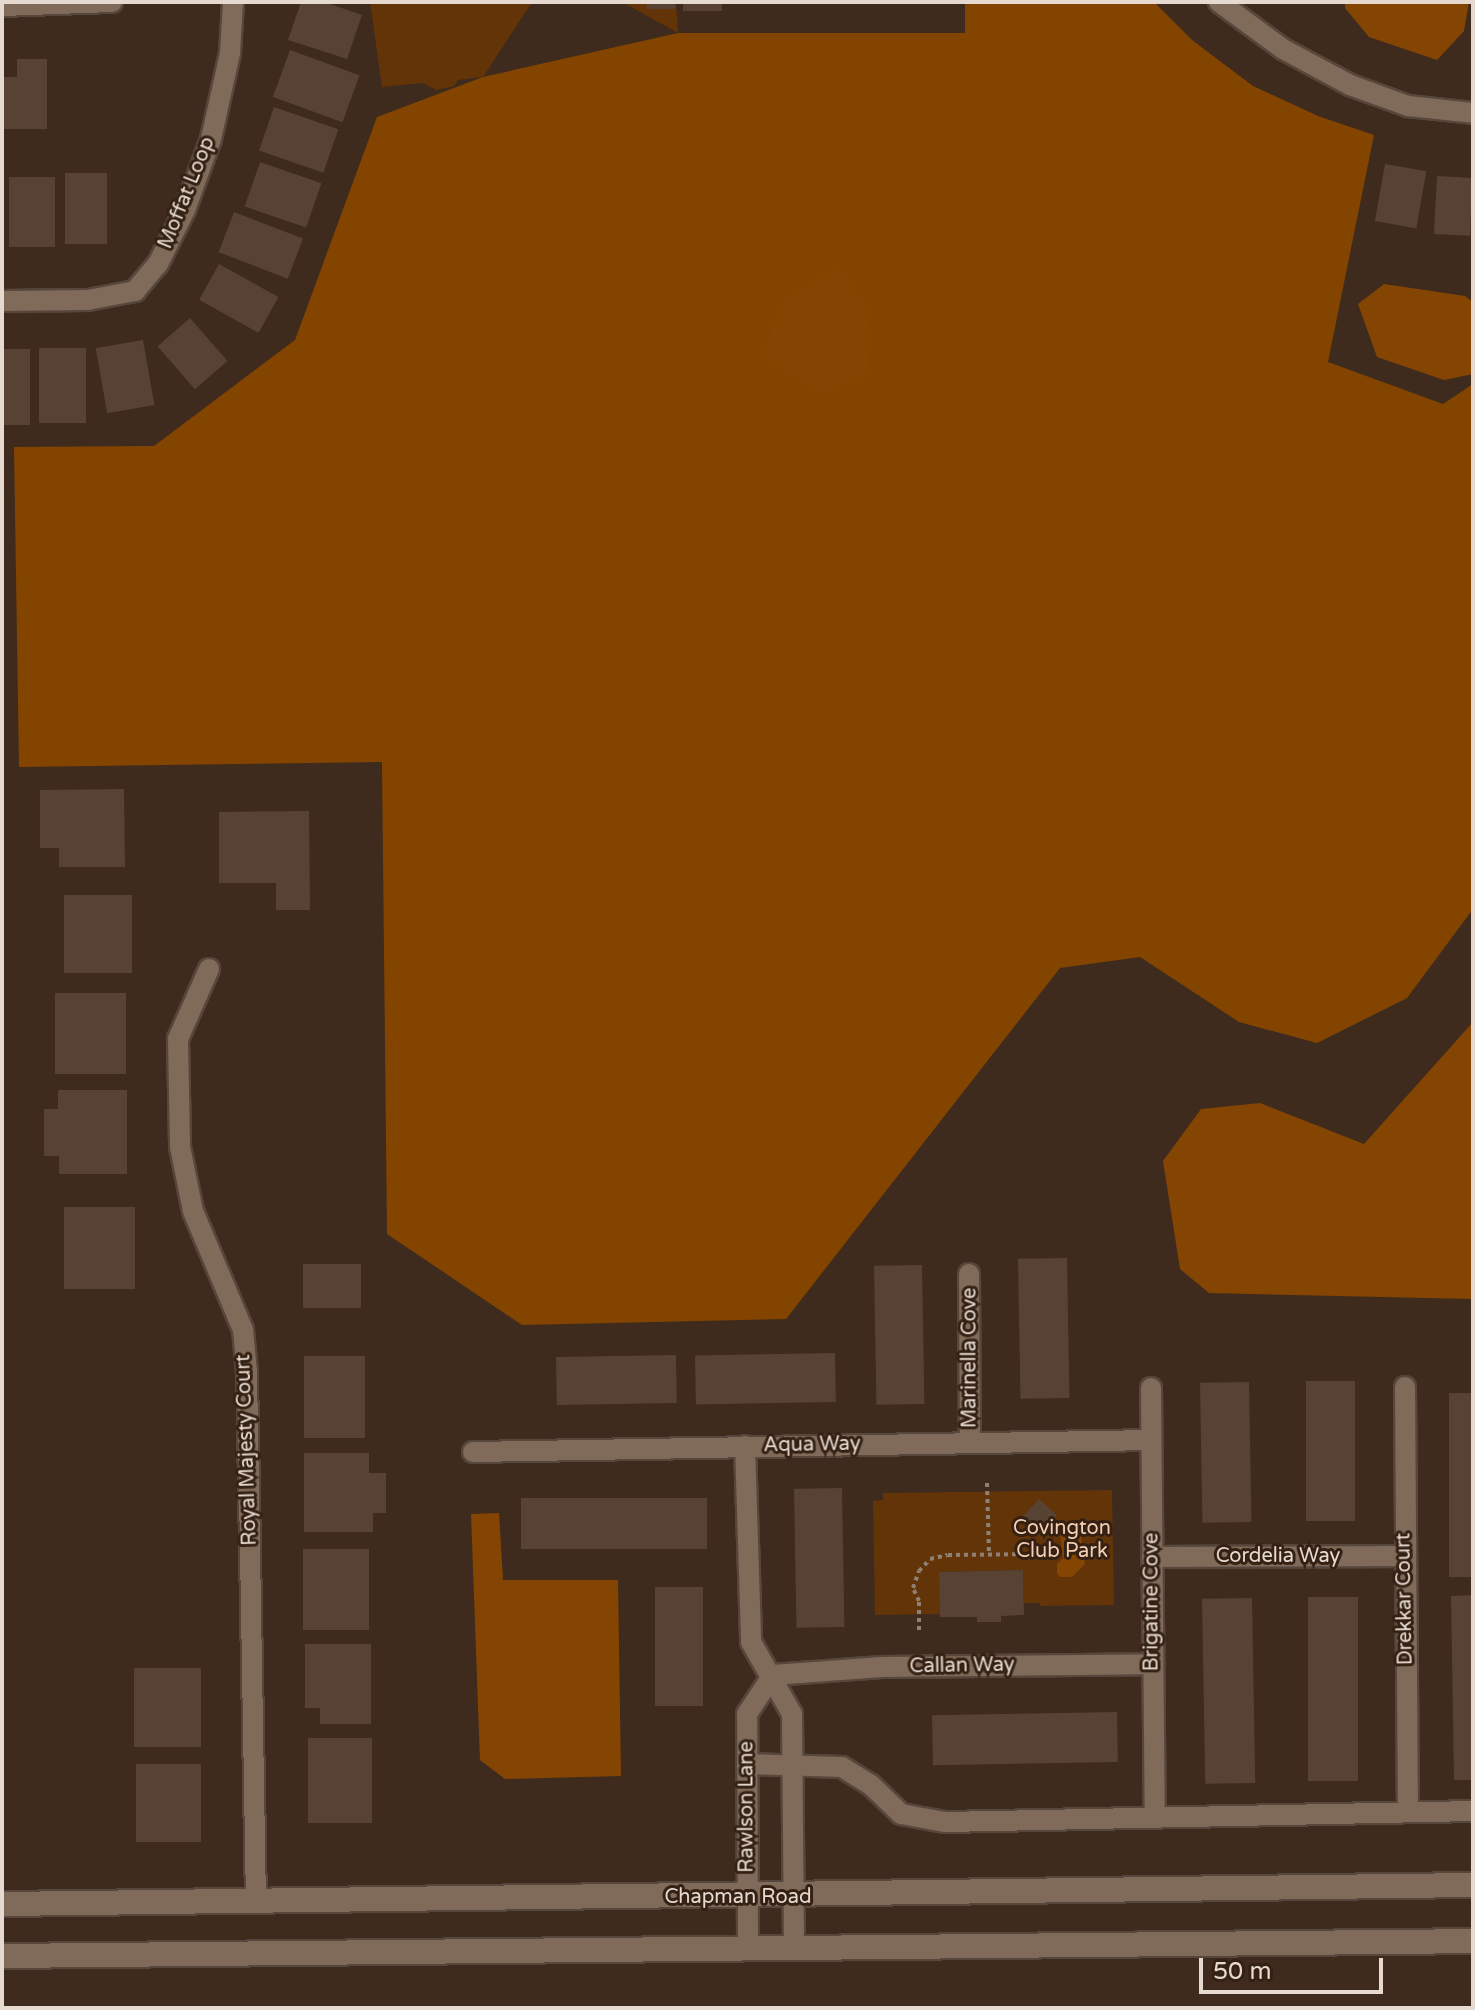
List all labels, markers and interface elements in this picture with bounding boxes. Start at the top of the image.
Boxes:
street label: Moffat Loop [154,134,220,252]
street label: Marinella Cove [958,1288,982,1428]
street label: Royal Majesty Court [232,1354,262,1546]
street label: Aqua Way [763,1432,861,1458]
park label: Covington Club Park [1013,1517,1111,1564]
street label: Brigatine Cove [1140,1533,1164,1671]
street label: Drekkar Court [1392,1533,1418,1665]
street label: Cordelia Way [1216,1544,1340,1568]
street label: Callan Way [909,1653,1015,1679]
street label: Rawlson Lane [735,1741,759,1873]
street label: Chapman Road [664,1885,812,1909]
scale bar [1203,1942,1387,1992]
text: 50 m [1213,1957,1271,1986]

